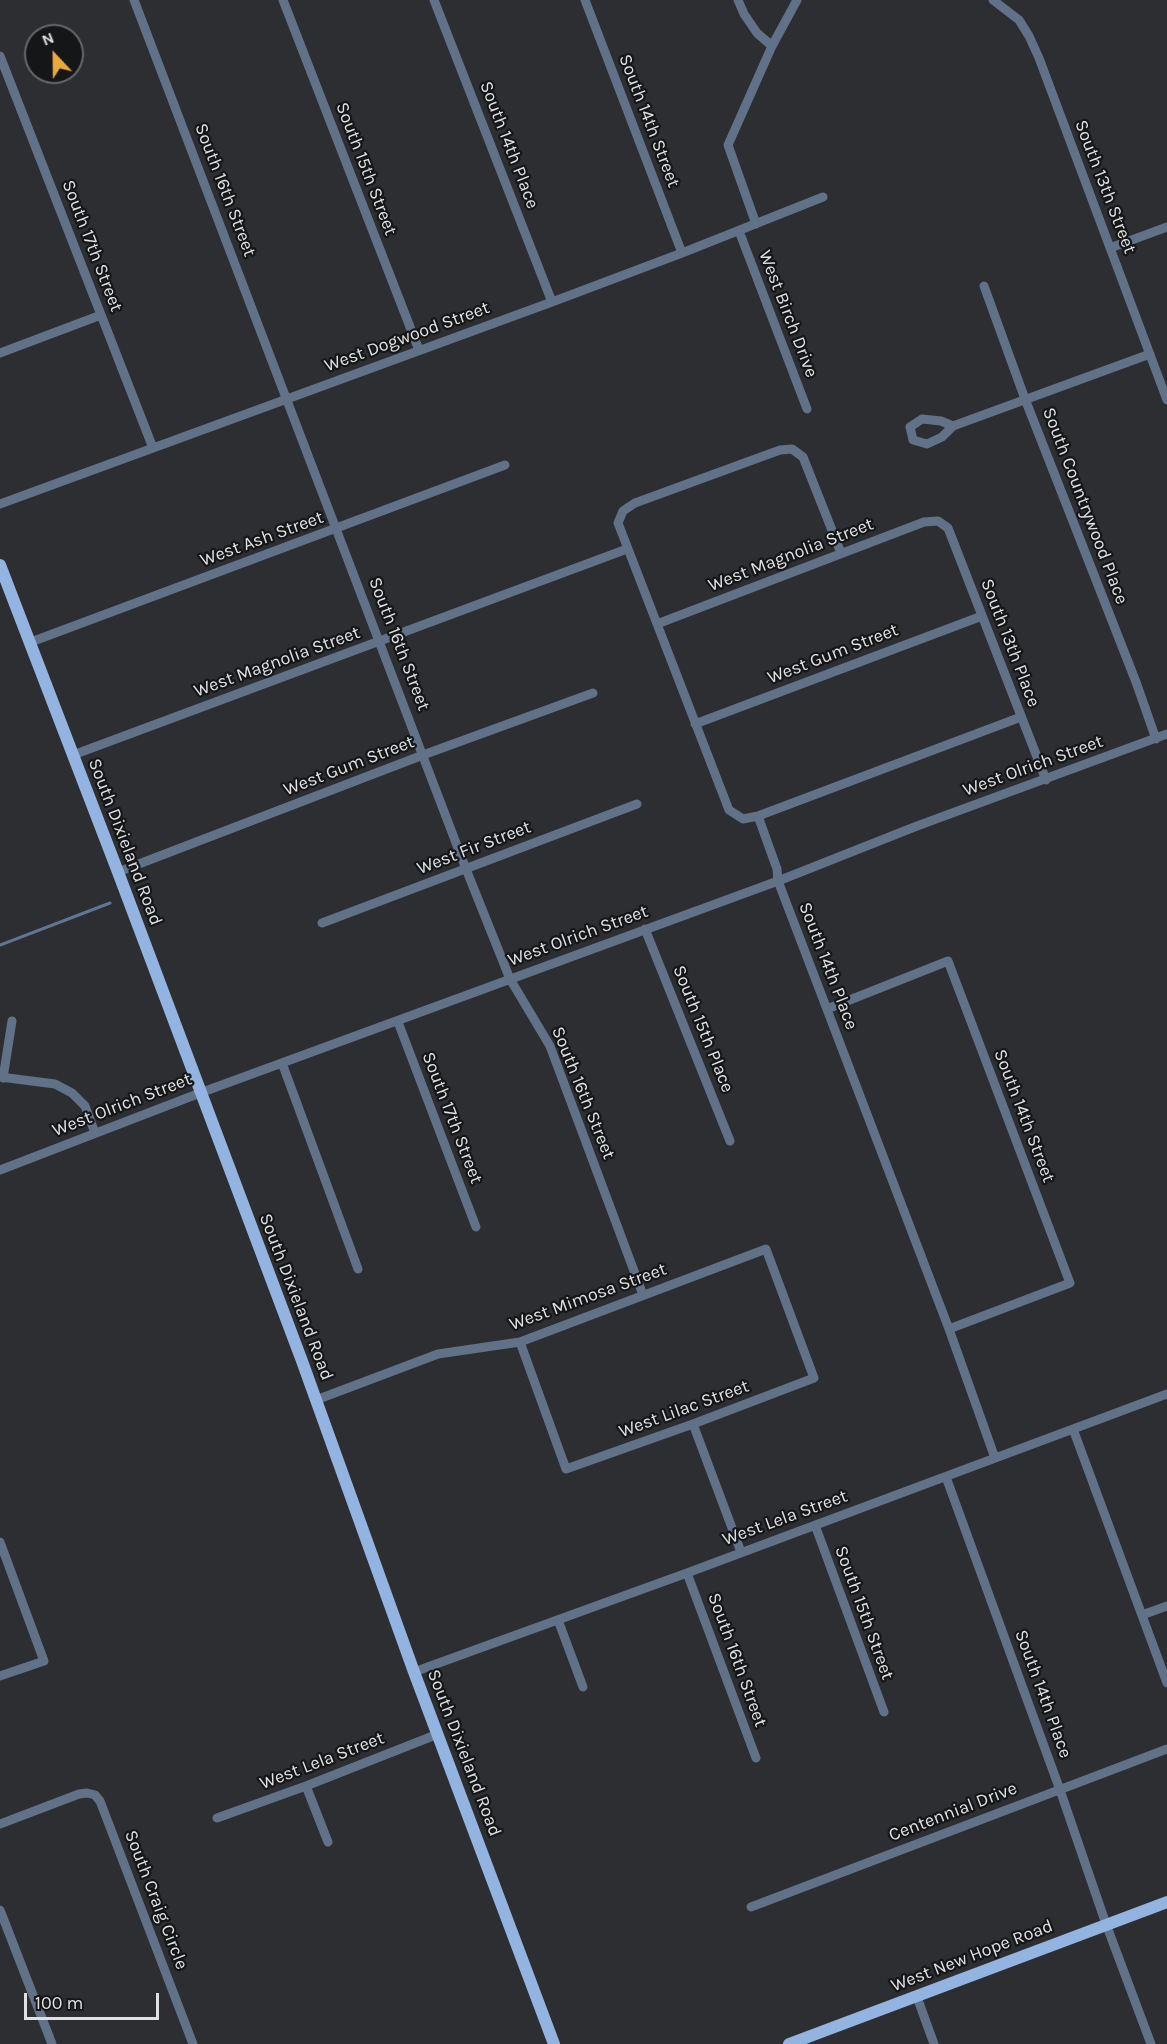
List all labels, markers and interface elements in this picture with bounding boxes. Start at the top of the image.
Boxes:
north arrow [24,24,84,84]
text: N [39,28,57,50]
street label: South 14th Street [614,51,684,191]
street label: South 14th Place [475,78,543,212]
street label: South 15th Street [331,99,401,239]
street label: South 13th Street [1070,117,1140,257]
street label: South 16th Street [190,120,260,260]
street label: South 17th Street [57,177,127,315]
street label: West Birch Drive [754,247,822,381]
street label: West Dogwood Street [321,297,493,377]
street label: South Countrywood Place [1037,405,1133,607]
street label: West Ash Street [197,507,327,571]
street label: West Magnolia Street [705,514,877,596]
street label: South 16th Street [364,574,434,714]
street label: South 13th Place [976,576,1044,710]
street label: West Gum Street [765,619,901,689]
street label: West Magnolia Street [191,622,363,702]
street label: West Gum Street [281,731,417,801]
street label: West Olrich Street [960,731,1106,801]
street label: South Dixieland Road [83,756,167,928]
street label: West Fir Street [414,816,534,880]
street label: South 14th Place [794,899,862,1033]
street label: West Olrich Street [505,901,651,971]
street label: South 15th Place [668,962,738,1096]
street label: South 16th Street [547,1024,619,1162]
street label: South 14th Street [989,1046,1059,1186]
street label: South 17th Street [417,1049,487,1187]
street label: West Olrich Street [49,1068,195,1142]
street label: South Dixieland Road [254,1211,338,1383]
street label: West Mimosa Street [506,1259,670,1335]
street label: West Lilac Street [616,1375,752,1443]
street label: West Lela Street [719,1485,851,1551]
street label: South 15th Street [830,1543,898,1683]
street label: South 16th Street [703,1590,771,1730]
street label: South 14th Place [1010,1627,1076,1761]
street label: South Dixieland Road [422,1667,506,1839]
street label: West Lela Street [257,1727,387,1795]
street label: Centennial Drive [886,1778,1020,1846]
street label: South Craig Circle [120,1827,192,1973]
street label: West New Hope Road [888,1915,1056,1997]
scale bar [27,1981,162,2019]
text: 100 m [35,1992,83,2014]

